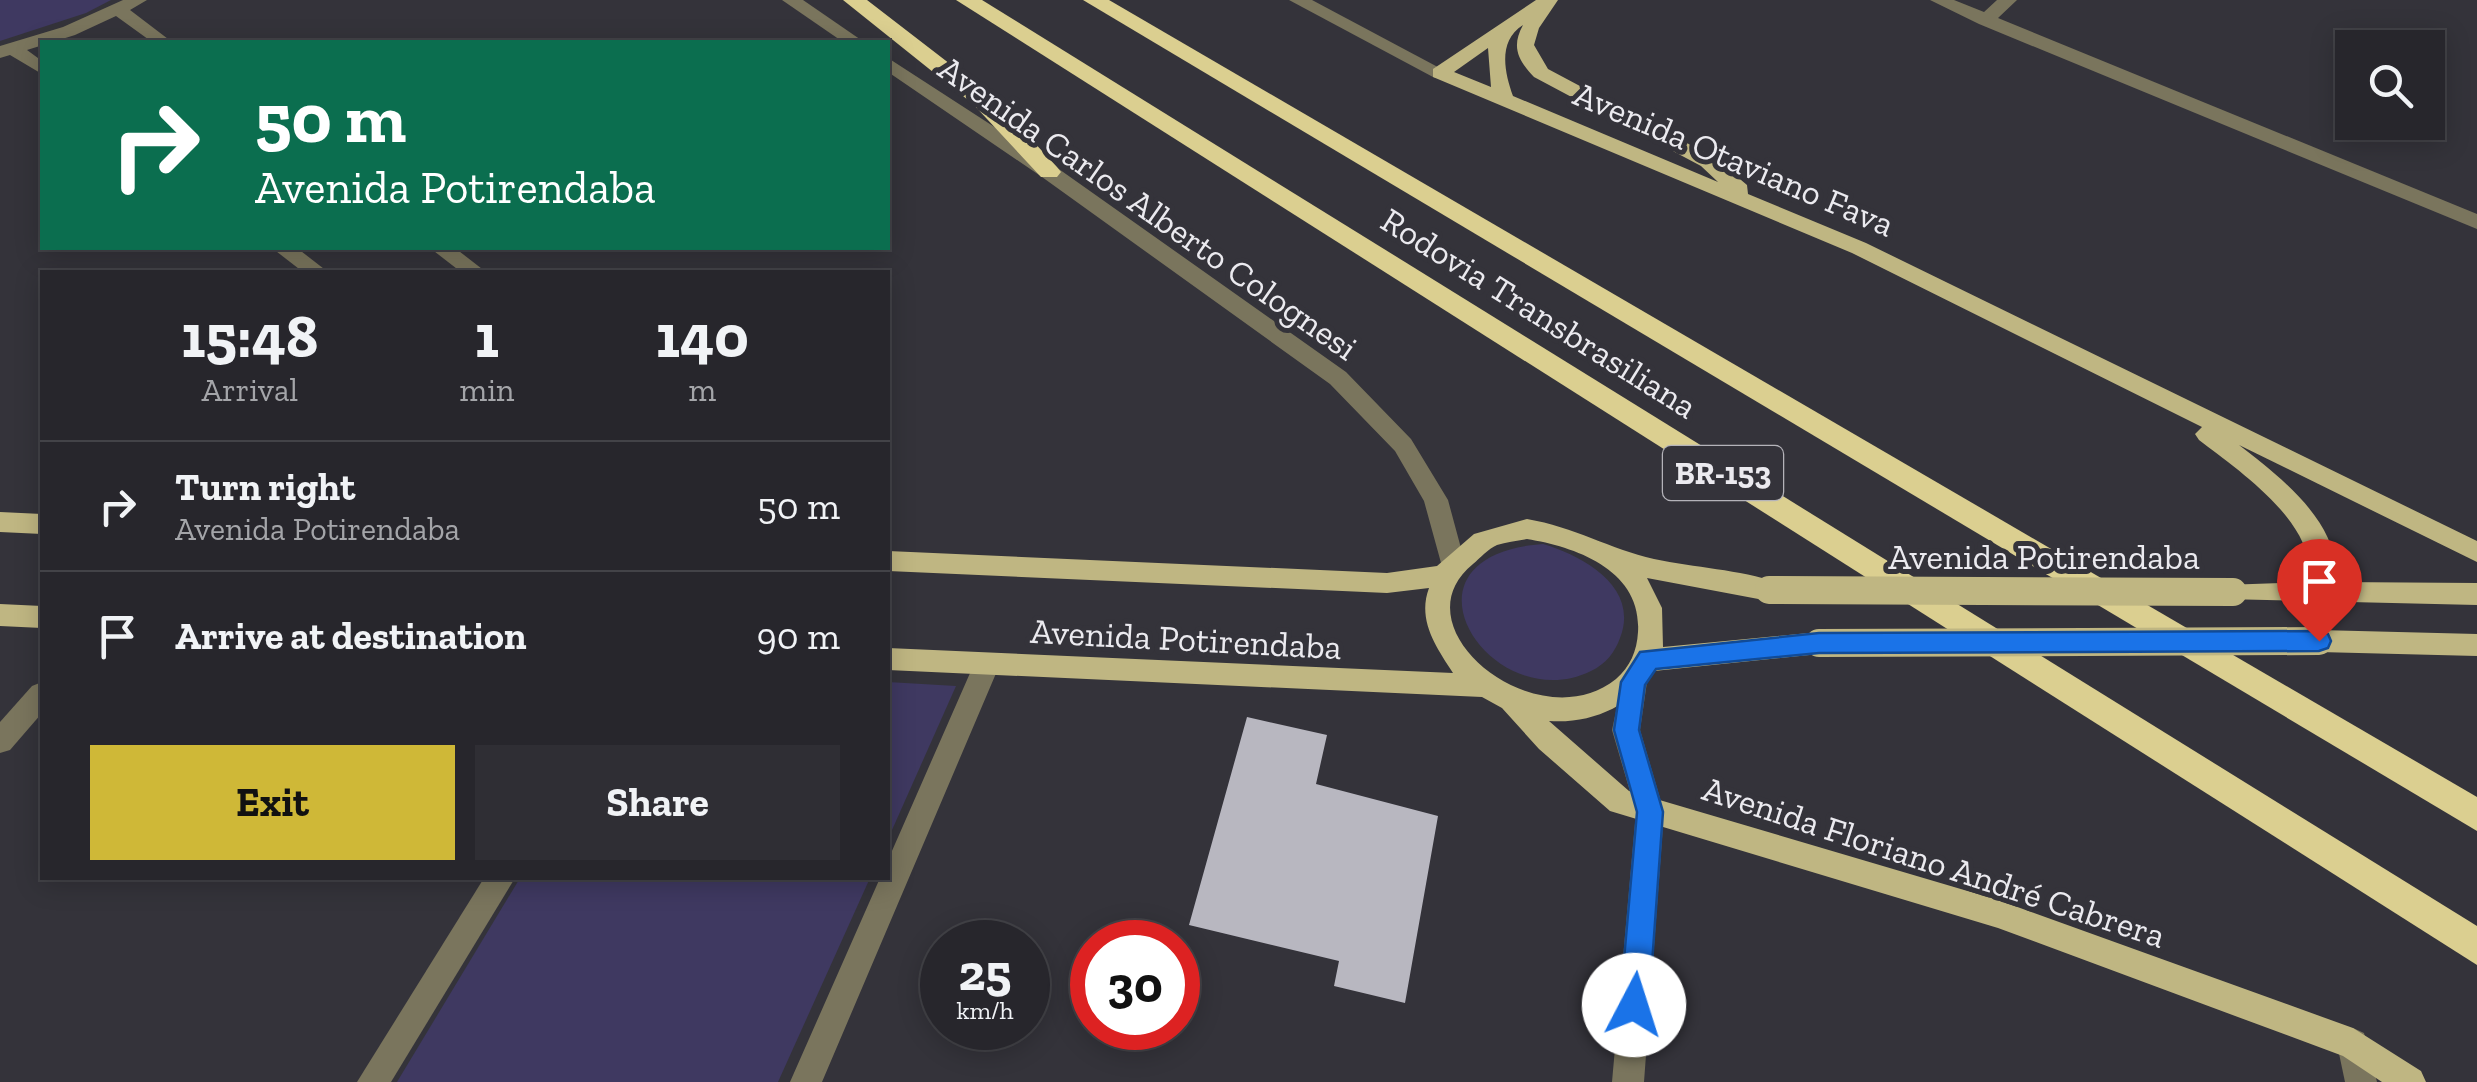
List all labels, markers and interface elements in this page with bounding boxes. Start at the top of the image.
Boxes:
map controls [2335,30,2445,140]
button: search [2335,30,2445,140]
street label: Avenida Carlos Alberto Colognesi [931,47,1366,369]
street label: Avenida Otaviano Fava [1568,73,1901,246]
text: 50 m [255,76,406,160]
icon: right [90,80,220,210]
text: Avenida Potirendaba [255,161,656,215]
street label: Rodovia Transbrasiliana [1373,199,1705,427]
text: 15:48 [181,300,318,372]
text: 1 [475,300,499,372]
text: 140 [656,300,749,372]
text: Arrival [202,371,298,409]
text: min [460,371,514,409]
text: m [688,371,716,409]
road number: BR-153 [1663,446,1783,500]
text: Turn right [175,464,355,510]
icon: right [90,479,145,534]
text: 50 m [757,483,840,529]
text: Avenida Potirendaba [175,510,460,548]
street label: Avenida Potirendaba [1888,536,2200,578]
pin [2277,539,2362,642]
icon: arrive [2292,554,2347,609]
icon: arrive [90,609,145,664]
street label: Avenida Potirendaba [1029,610,1343,668]
text: Arrive at destination [175,613,526,659]
text: 90 m [757,613,840,659]
button: Exit [90,745,455,860]
button: Share [475,745,840,860]
street label: Avenida Floriano André Cabrera [1697,767,2171,957]
speed limit sign: 30 [1070,920,1200,1050]
text: 25 [959,943,1011,1003]
position arrow [1582,953,1686,1057]
text: km/h [956,995,1014,1025]

